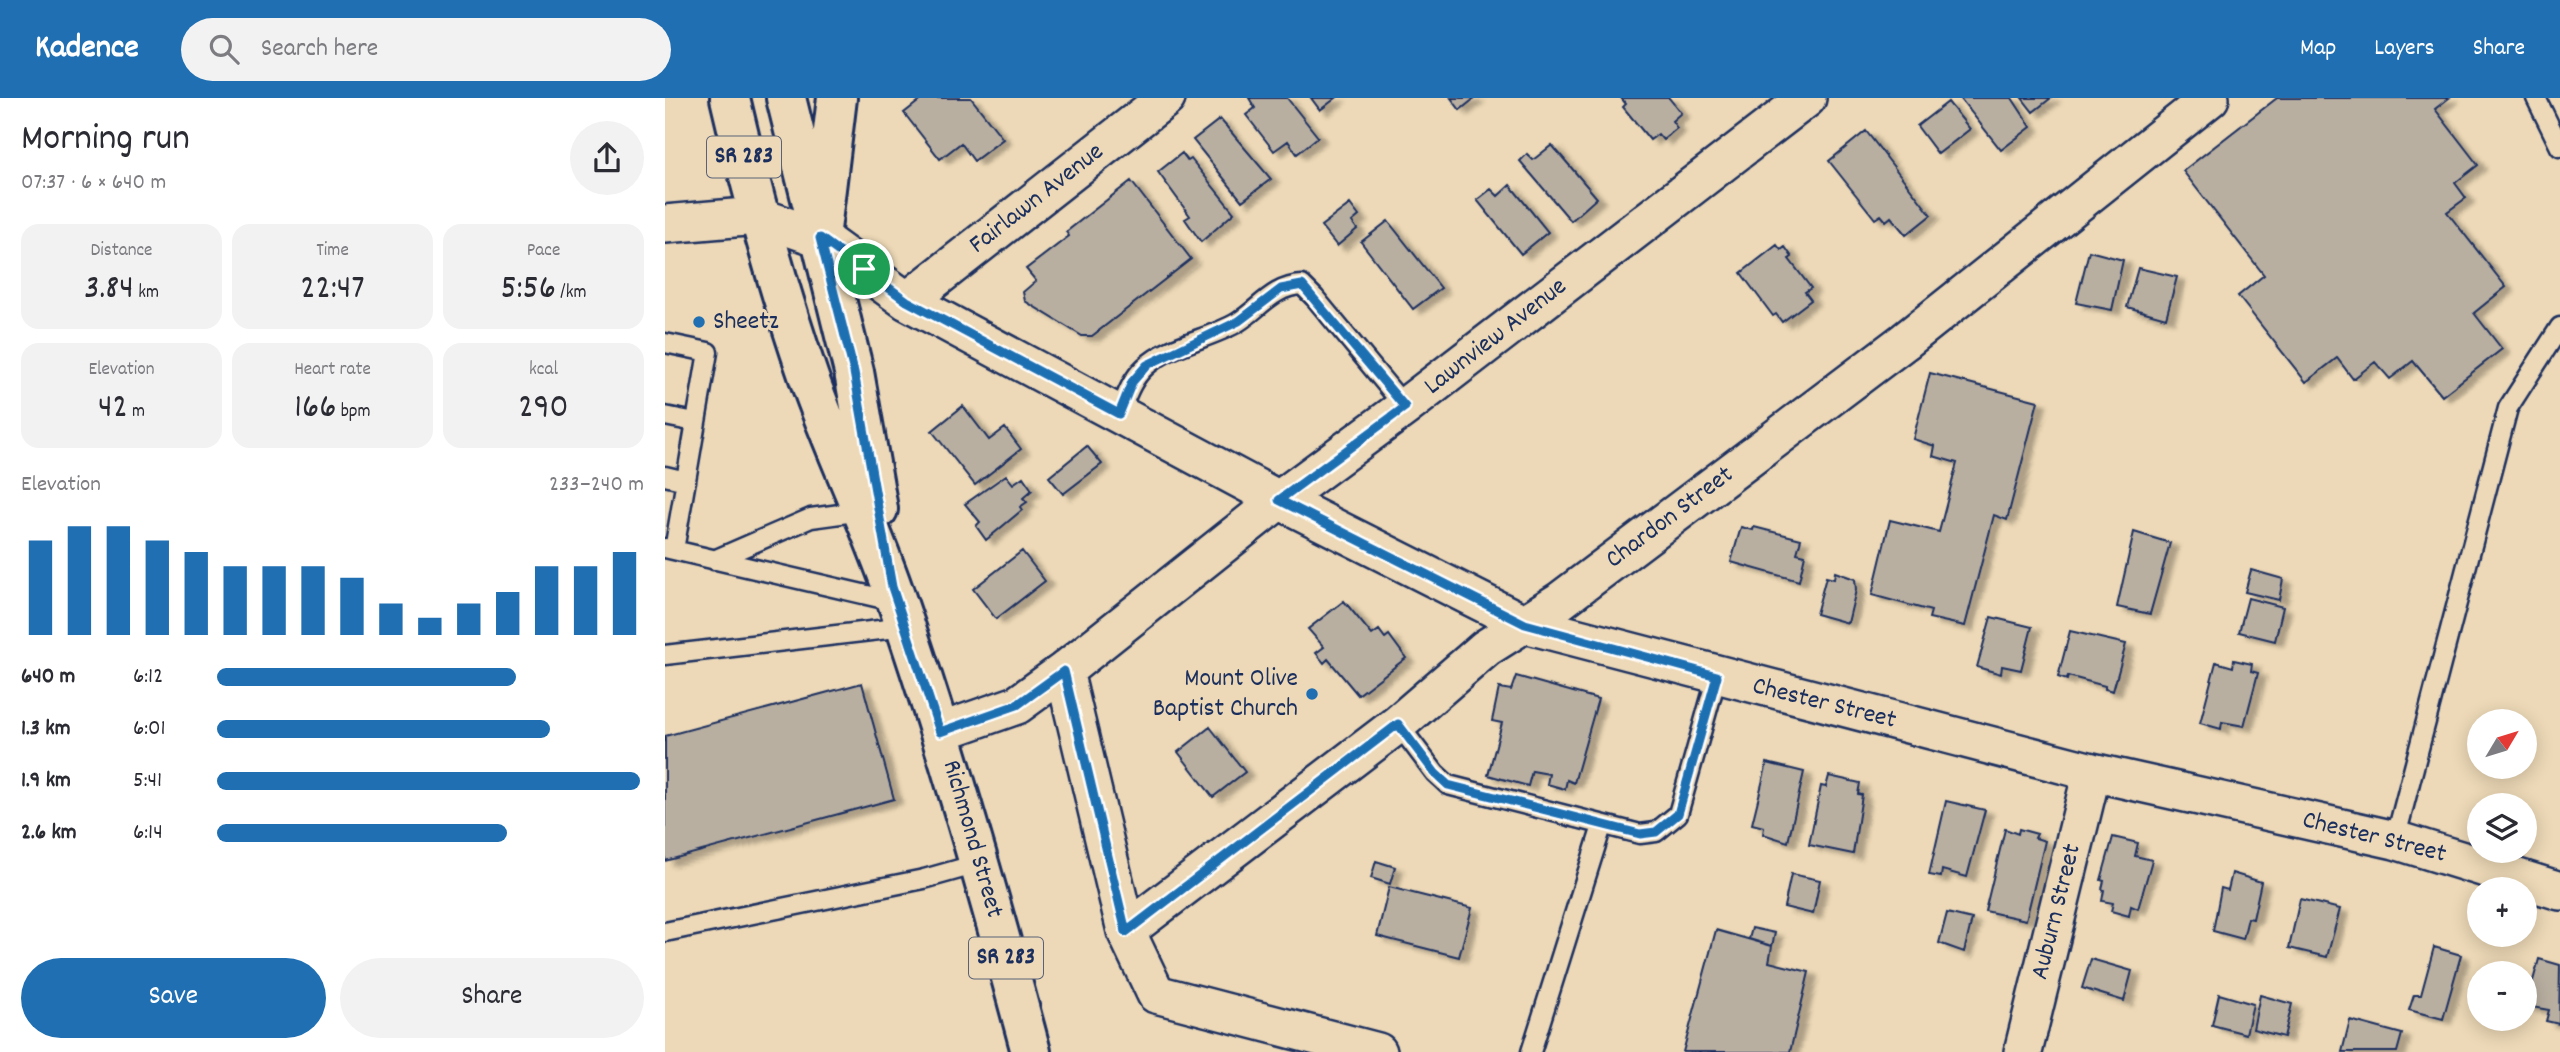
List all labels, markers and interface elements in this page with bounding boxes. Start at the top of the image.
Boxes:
search box [181,18,671,81]
text: Kadence [35,26,139,73]
icon: search [205,30,243,68]
text: Search here [261,31,378,68]
text: Map [2300,32,2336,66]
text: Layers [2374,32,2435,66]
text: Share [2473,32,2525,66]
text: Morning run [21,113,190,168]
button: share [570,121,644,195]
street label: Fairlawn Avenue [962,134,1112,264]
road number: SR 283 [707,136,781,178]
text: 07:37 · 6 × 640 m [21,167,166,200]
text: Distance [91,238,152,265]
text: Time [316,238,349,265]
text: Pace [527,238,560,265]
pin [834,239,894,299]
icon: arrive [845,250,883,288]
text: 3.84 [84,265,134,315]
text: 22:47 [300,265,365,315]
text: 5:56 [501,265,556,315]
street label: Lawnview Avenue [1417,269,1575,405]
text: km [134,280,159,307]
text: /km [556,280,586,307]
place label: Sheetz [713,304,779,341]
marker: Sheetz [691,314,707,330]
text: Elevation [88,357,155,384]
text: Heart rate [294,357,371,384]
text: kcal [529,357,558,384]
text: 42 [98,384,128,434]
text: 166 [294,384,336,434]
text: 290 [518,384,569,434]
text: m [128,399,145,426]
text: bpm [336,399,371,426]
street label: Chardon Street [1598,457,1742,578]
text: Elevation [21,469,101,502]
text: 233–240 m [549,469,644,502]
text: 640 m [21,661,75,694]
text: 6:12 [133,661,163,694]
place label: Mount Olive Baptist Church [1153,661,1298,728]
street label: Chester Street [1748,668,1900,740]
marker: Mount Olive Baptist Church [1304,686,1320,702]
north arrow [2467,709,2537,779]
map controls [2467,709,2537,1031]
text: 1.3 km [21,713,71,746]
text: 6:01 [133,713,166,746]
street label: Richmond Street [932,756,1012,923]
text: 1.9 km [21,765,71,798]
text: 5:41 [133,765,162,798]
button: layers [2467,793,2537,863]
street label: Chester Street [2298,802,2450,874]
text: 2.6 km [21,817,77,850]
text: 6:14 [133,817,163,850]
street label: Auburn Street [2022,840,2092,984]
button: + [2467,877,2537,947]
road number: SR 283 [969,938,1043,978]
button: Save [21,958,326,1038]
button: Share [340,958,644,1038]
button: − [2467,961,2537,1031]

